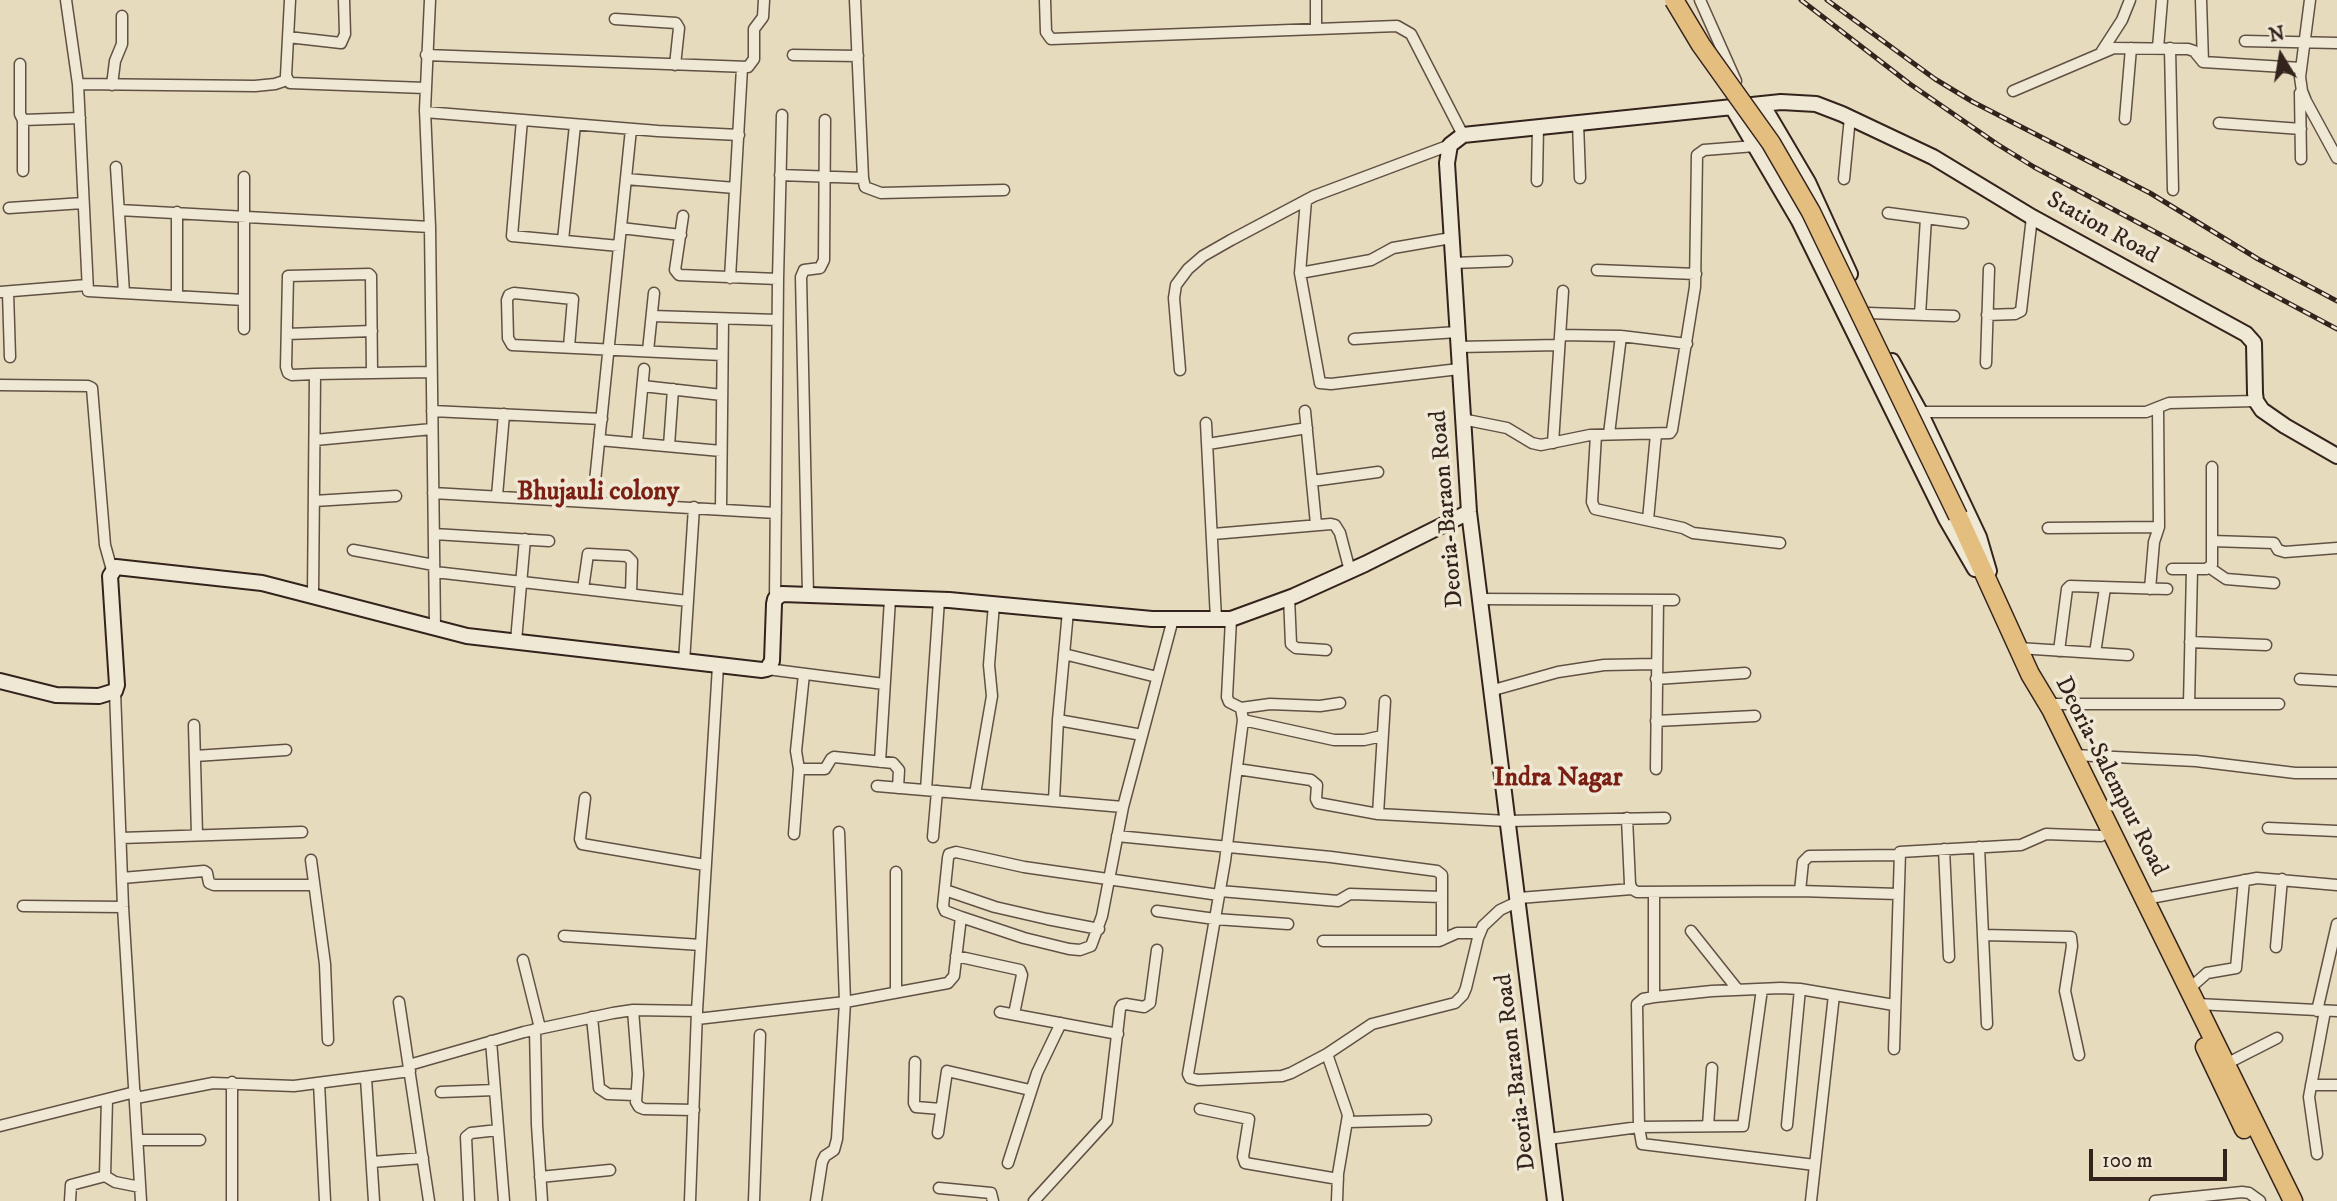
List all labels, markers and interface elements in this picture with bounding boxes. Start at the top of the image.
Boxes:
north arrow [2246,21,2316,91]
text: N [2267,22,2287,48]
street label: Station Road [2041,186,2163,272]
street label: Deoria-Baraon Road [1425,409,1471,609]
district label: Bhujauli colony [517,478,679,510]
street label: Deoria-Salempur Road [2047,673,2173,881]
district label: Indra Nagar [1494,764,1622,796]
street label: Deoria-Baraon Road [1491,972,1543,1172]
scale bar [2092,1134,2230,1178]
text: 100 m [2102,1148,2153,1174]

